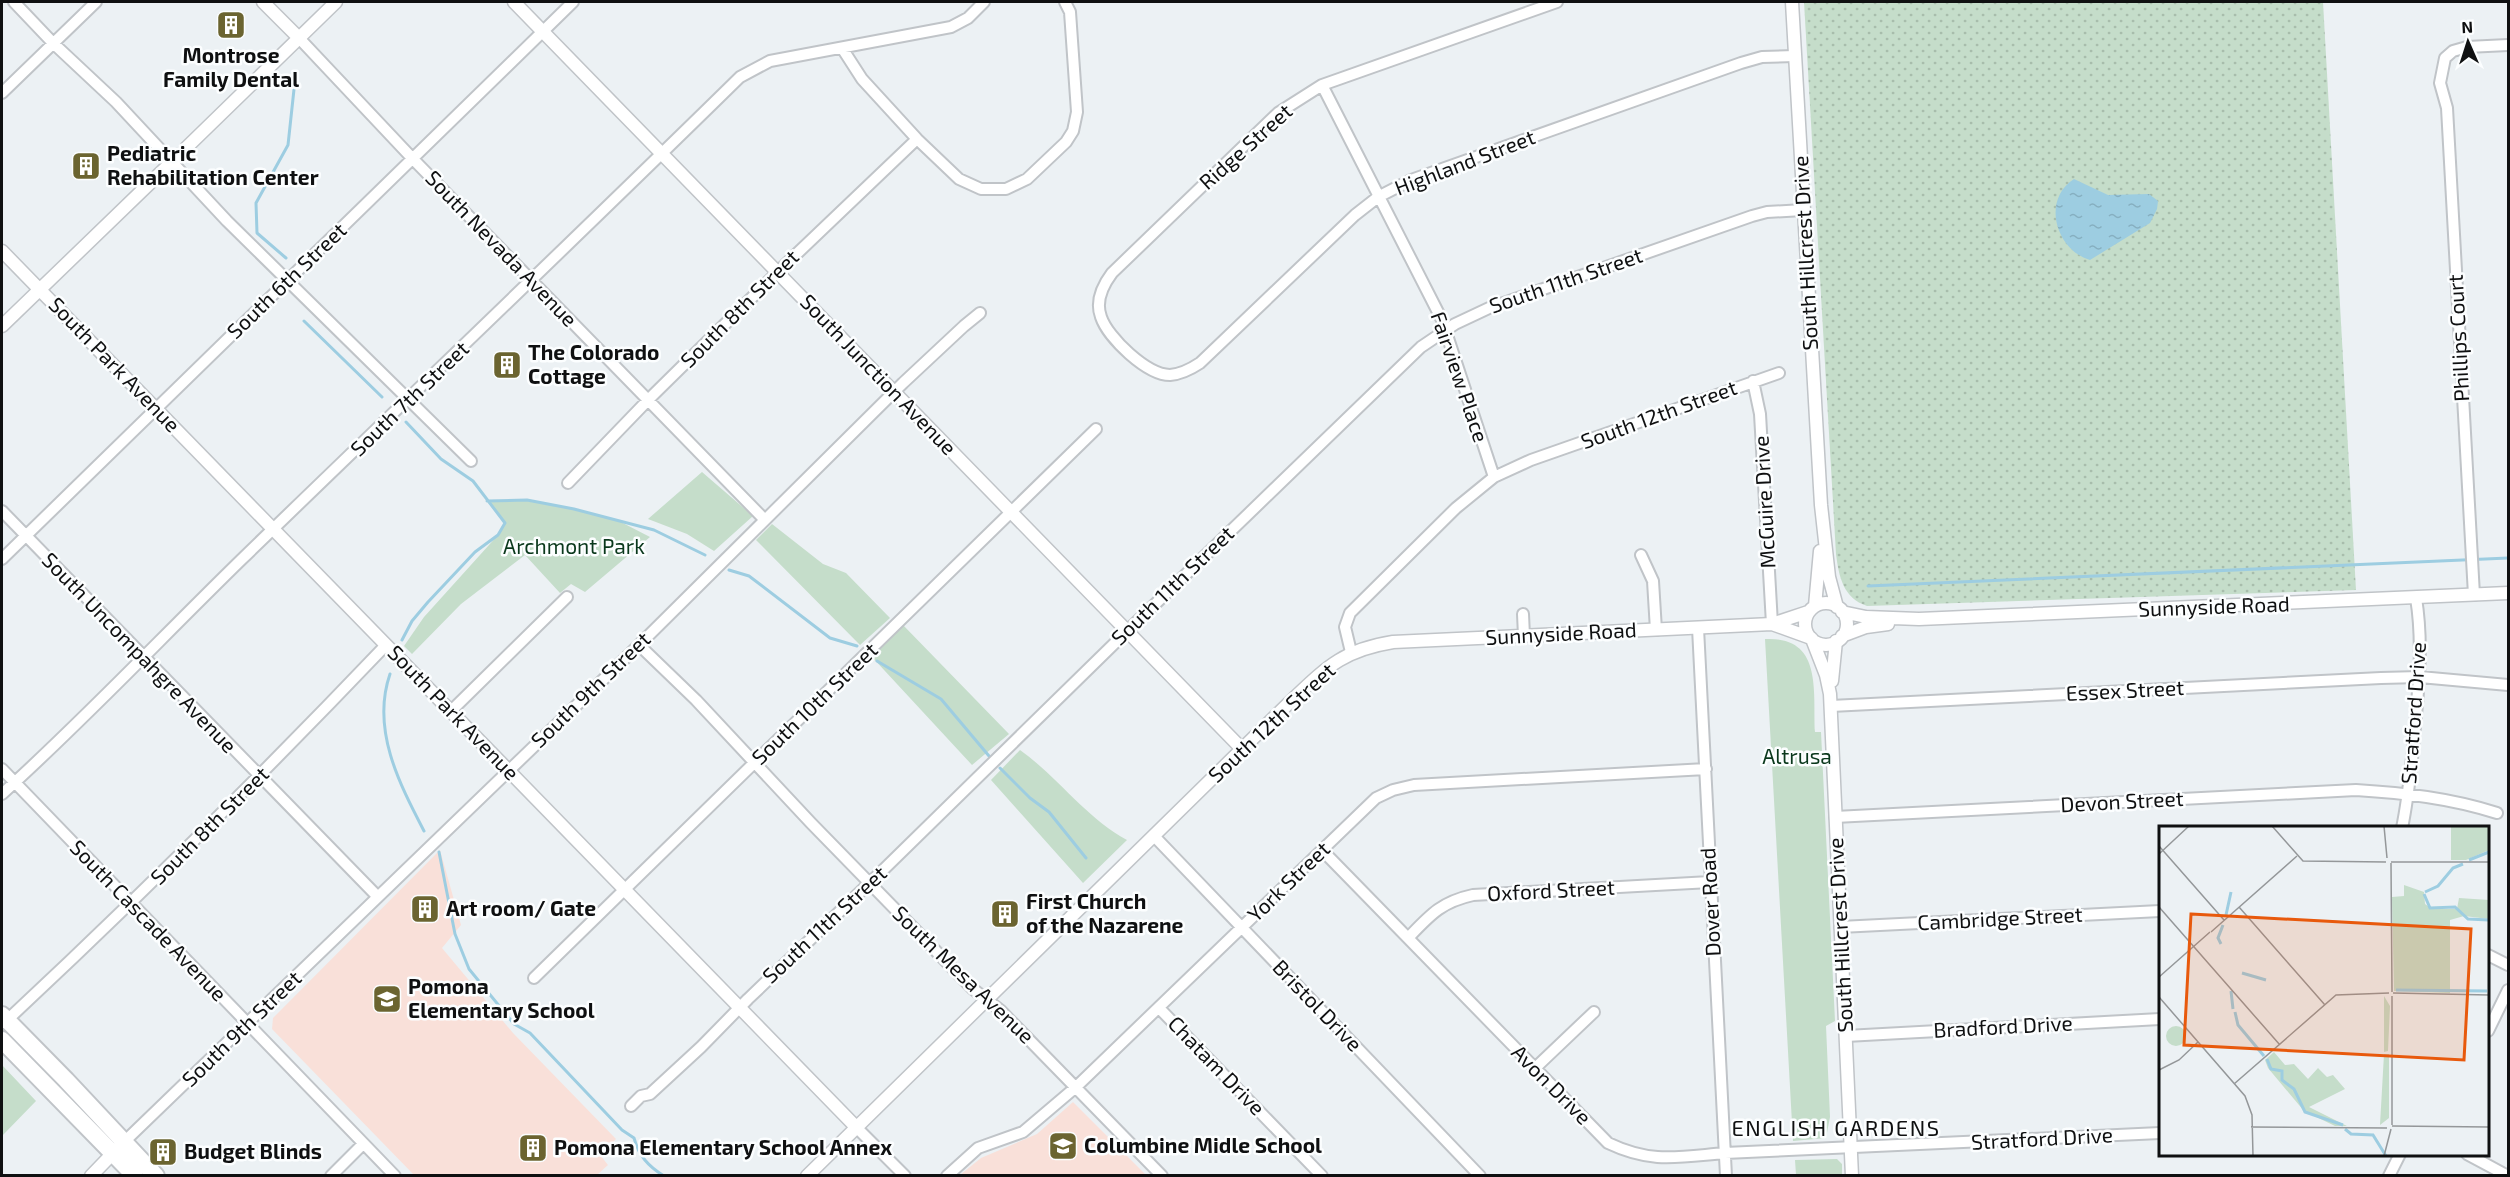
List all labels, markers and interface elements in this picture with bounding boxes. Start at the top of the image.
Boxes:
building icon: Montrose Family Dental [215,9,247,41]
north arrow [2438,12,2498,72]
text: N [2461,17,2473,36]
place label: Montrose Family Dental [163,42,299,92]
street label: Ridge Street [1193,98,1297,194]
street label: Highland Street [1391,123,1538,200]
place label: Pediatric Rehabilitation Center [107,140,319,189]
building icon: Pediatric Rehabilitation Center [70,150,102,182]
street label: South Hillcrest Drive [1787,155,1822,351]
street label: South Nevada Avenue [421,165,583,331]
street label: South 6th Street [221,217,351,343]
street label: South 11th Street [1486,242,1645,318]
street label: South 8th Street [675,244,803,372]
street label: Phillips Court [2442,274,2473,402]
street label: South Junction Avenue [796,288,962,459]
street label: South Park Avenue [44,291,186,437]
street label: Fairview Place [1426,308,1494,445]
street label: South 7th Street [345,335,473,461]
place label: The Colorado Cottage [528,339,659,388]
building icon: The Colorado Cottage [491,349,523,381]
street label: South 12th Street [1577,374,1740,453]
street label: McGuire Drive [1748,435,1779,569]
street label: South 11th Street [1106,520,1238,650]
park label: Archmont Park [503,533,645,558]
street label: South Uncompahgre Avenue [38,547,242,757]
street label: Sunnyside Road [2138,590,2290,621]
street label: Sunnyside Road [1485,616,1637,649]
street label: South 9th Street [525,626,655,752]
street label: South 10th Street [746,637,882,769]
street label: South Park Avenue [383,639,525,785]
street label: Stratford Drive [2395,641,2430,785]
street label: South 12th Street [1202,657,1339,787]
street label: Essex Street [2065,674,2185,705]
park label: Altrusa [1762,743,1832,768]
street label: South 8th Street [145,761,273,889]
street label: Devon Street [2060,785,2184,816]
inset map [2159,826,2489,1156]
street label: South Cascade Avenue [66,834,233,1006]
street label: York Street [1242,836,1334,926]
street label: South Hillcrest Drive [1822,837,1857,1033]
street label: Dover Road [1694,847,1725,957]
street label: South 11th Street [757,860,891,988]
street label: Oxford Street [1486,874,1616,905]
place label: First Church of the Nazarene [1026,888,1184,937]
building icon: Art room/ Gate [409,893,441,925]
place label: Art room/ Gate [446,895,596,920]
building icon: First Church of the Nazarene [989,898,1021,930]
street label: South Mesa Avenue [888,900,1040,1048]
street label: Cambridge Street [1917,901,2083,934]
street label: Bristol Drive [1268,954,1368,1056]
street label: South 9th Street [176,965,306,1091]
place label: Pomona Elementary School [408,973,595,1023]
school or university icon: Pomona Elementary School [371,983,403,1015]
street label: Bradford Drive [1933,1009,2073,1042]
street label: Chatam Drive [1164,1010,1271,1120]
street label: Avon Drive [1507,1039,1597,1129]
district label: ENGLISH GARDENS [1731,1114,1941,1140]
street label: Stratford Drive [1970,1121,2114,1154]
school or university icon: Columbine Midle School [1047,1130,1079,1162]
building icon: Pomona Elementary School Annex [517,1132,549,1164]
place label: Columbine Midle School [1084,1132,1322,1157]
place label: Pomona Elementary School Annex [554,1134,892,1160]
building icon: Budget Blinds [147,1136,179,1168]
place label: Budget Blinds [184,1138,322,1163]

